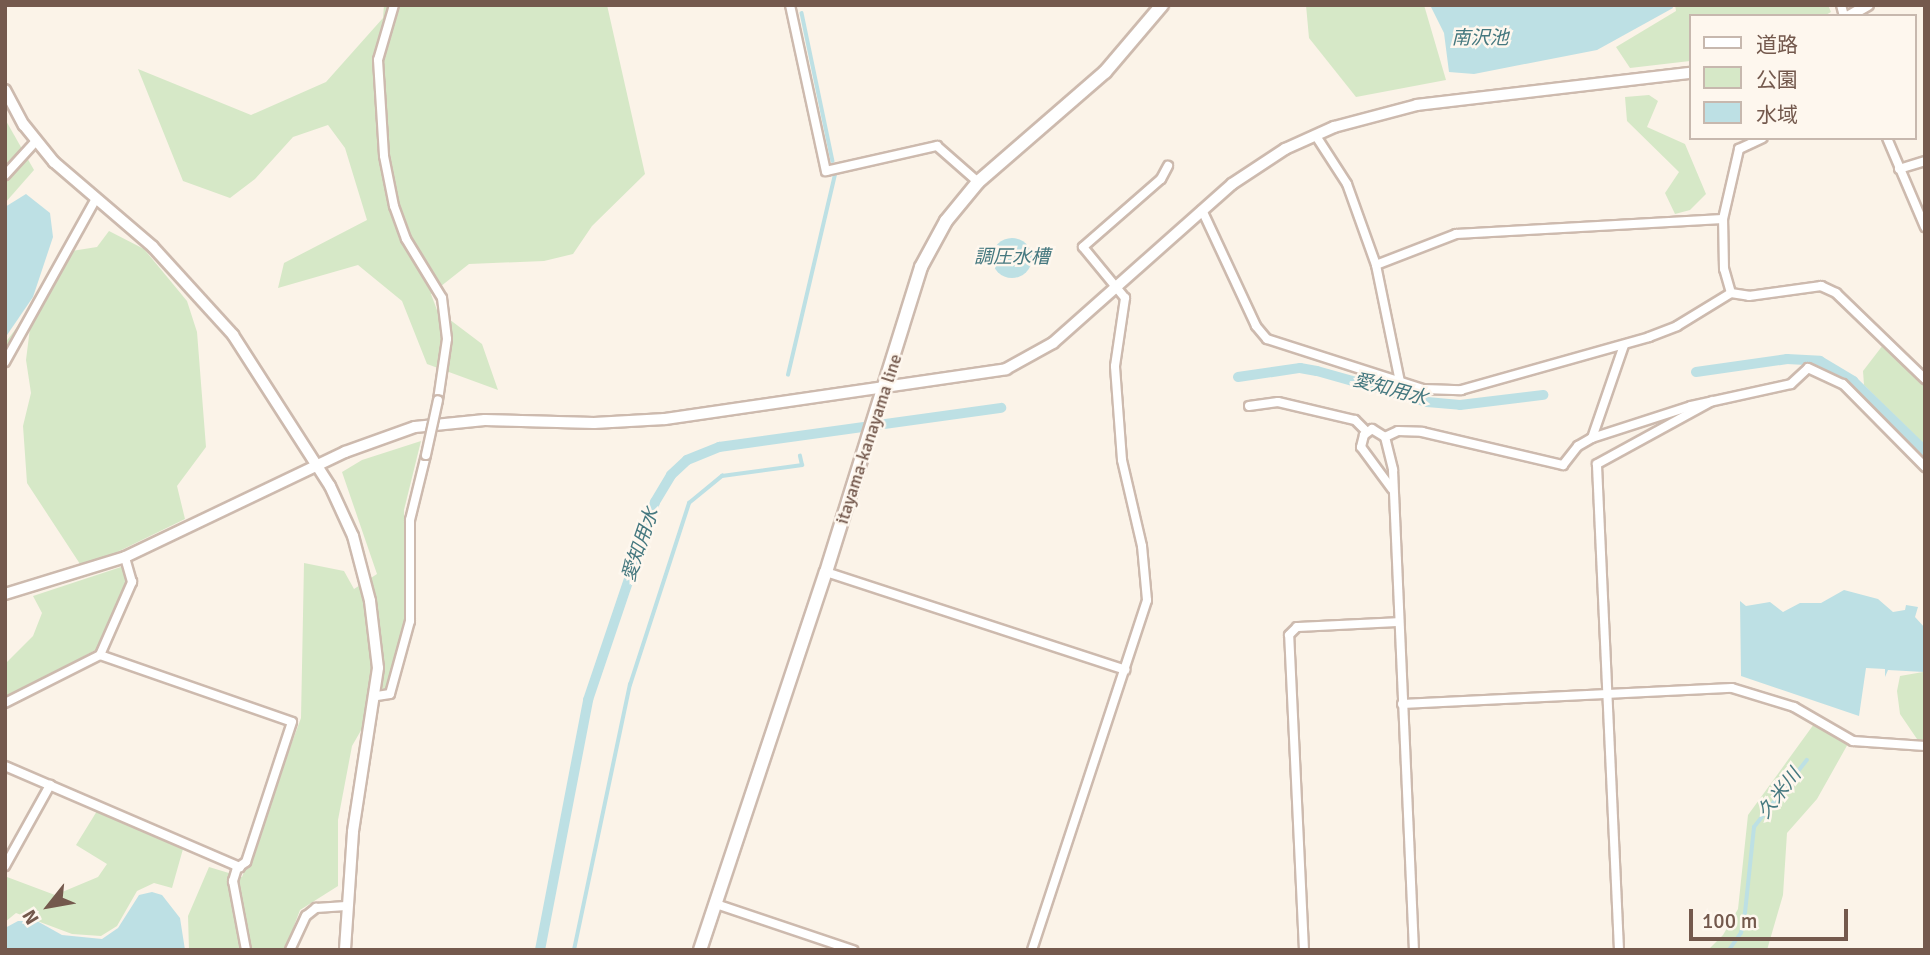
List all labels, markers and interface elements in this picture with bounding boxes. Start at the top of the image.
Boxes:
legend [1688,14,1916,140]
water label: 南沢池 [1452,28,1508,50]
text: 道路 [1756,32,1798,58]
text: 公園 [1756,67,1798,93]
text: 水域 [1756,102,1798,128]
water label: 調圧水槽 [974,247,1050,269]
street label: itayama-kanayama line [831,351,907,527]
water label: 愛知用水 [1350,369,1430,411]
water label: 愛知用水 [618,505,664,585]
water label: 久米川 [1753,765,1807,823]
north arrow [14,871,84,941]
scale bar [1692,895,1851,939]
text: N [17,905,45,929]
text: 100 m [1702,908,1757,934]

